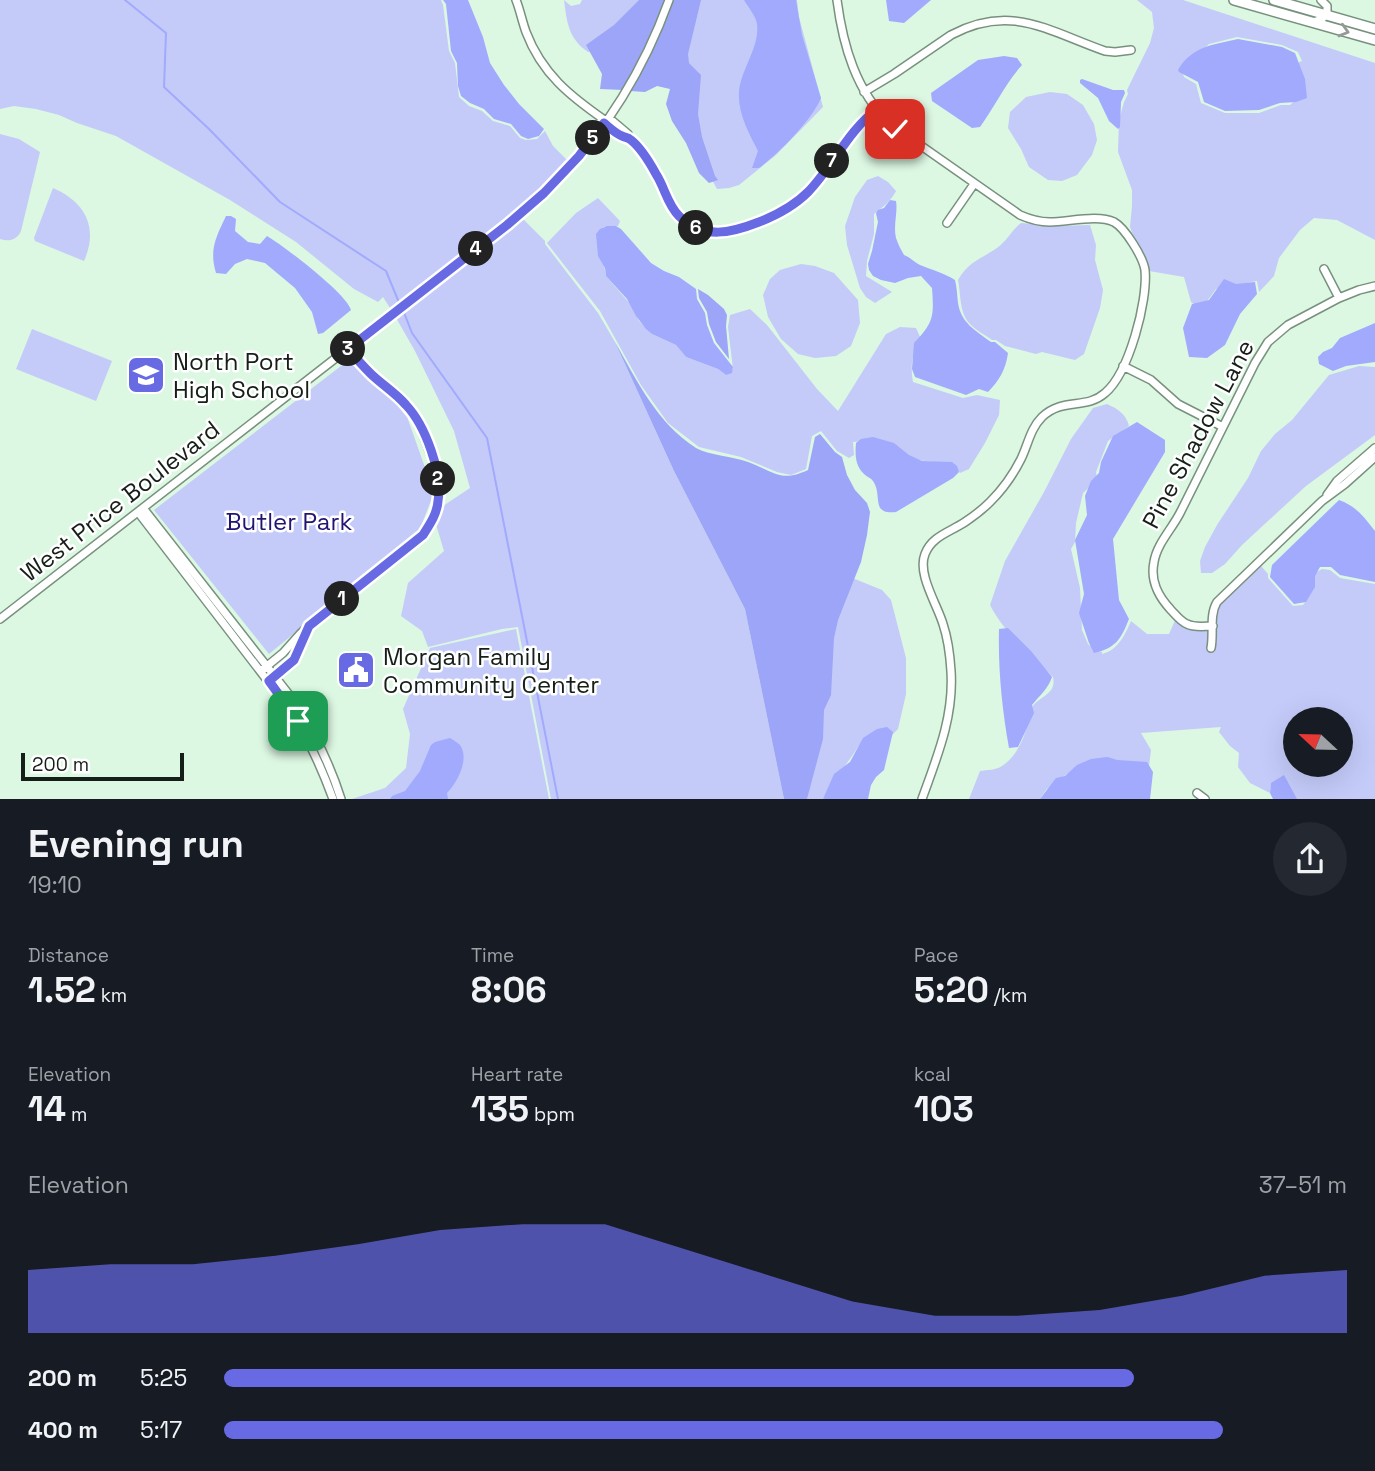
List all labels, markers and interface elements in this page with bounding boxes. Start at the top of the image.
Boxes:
one-way arrow [1337,23,1349,38]
pin [865,99,925,159]
icon: check [876,110,914,148]
pin: 5 [576,120,610,156]
text: 5 [587,125,598,150]
pin: 7 [814,144,850,178]
text: 7 [826,148,837,173]
pin: 6 [678,210,714,246]
text: 6 [690,215,701,240]
pin: 4 [458,232,494,266]
text: 4 [469,236,482,261]
pin: 3 [330,332,366,366]
street label: Pine Shadow Lane [1135,334,1261,534]
text: 3 [342,336,353,361]
place label: North Port High School [173,346,310,405]
school or university icon: North Port High School [125,354,167,396]
street label: West Price Boulevard [14,414,226,588]
pin: 2 [420,462,456,496]
text: 2 [432,466,443,491]
park label: Butler Park [226,506,352,537]
pin: 1 [324,582,360,616]
text: 1 [337,586,346,611]
place label: Morgan Family Community Center [383,641,599,700]
public building icon: Morgan Family Community Center [335,649,377,691]
pin [268,691,328,751]
icon: arrive [279,702,317,740]
north arrow [1283,707,1353,777]
map controls [1283,707,1353,777]
scale bar [21,750,184,782]
text: 200 m [32,752,89,777]
text: Evening run [28,820,244,868]
button: share [1273,822,1347,896]
text: 19:10 [28,870,82,900]
text: Distance [28,943,109,968]
text: Time [471,943,514,968]
text: Pace [914,943,958,968]
text: 1.52 [28,968,96,1012]
text: 8:06 [471,968,547,1012]
text: 5:20 [914,968,989,1012]
text: km [96,983,127,1008]
text: /km [989,983,1027,1008]
text: Elevation [28,1062,111,1087]
text: Heart rate [471,1062,563,1087]
text: kcal [914,1062,951,1087]
text: 14 [28,1087,66,1131]
text: 135 [471,1087,529,1131]
text: 103 [914,1087,974,1131]
text: m [66,1102,87,1127]
text: bpm [529,1102,575,1127]
text: Elevation [28,1170,129,1200]
text: 37–51 m [1259,1170,1347,1200]
text: 200 m [28,1363,97,1393]
text: 5:25 [140,1363,187,1393]
text: 400 m [28,1415,98,1445]
text: 5:17 [140,1415,182,1445]

